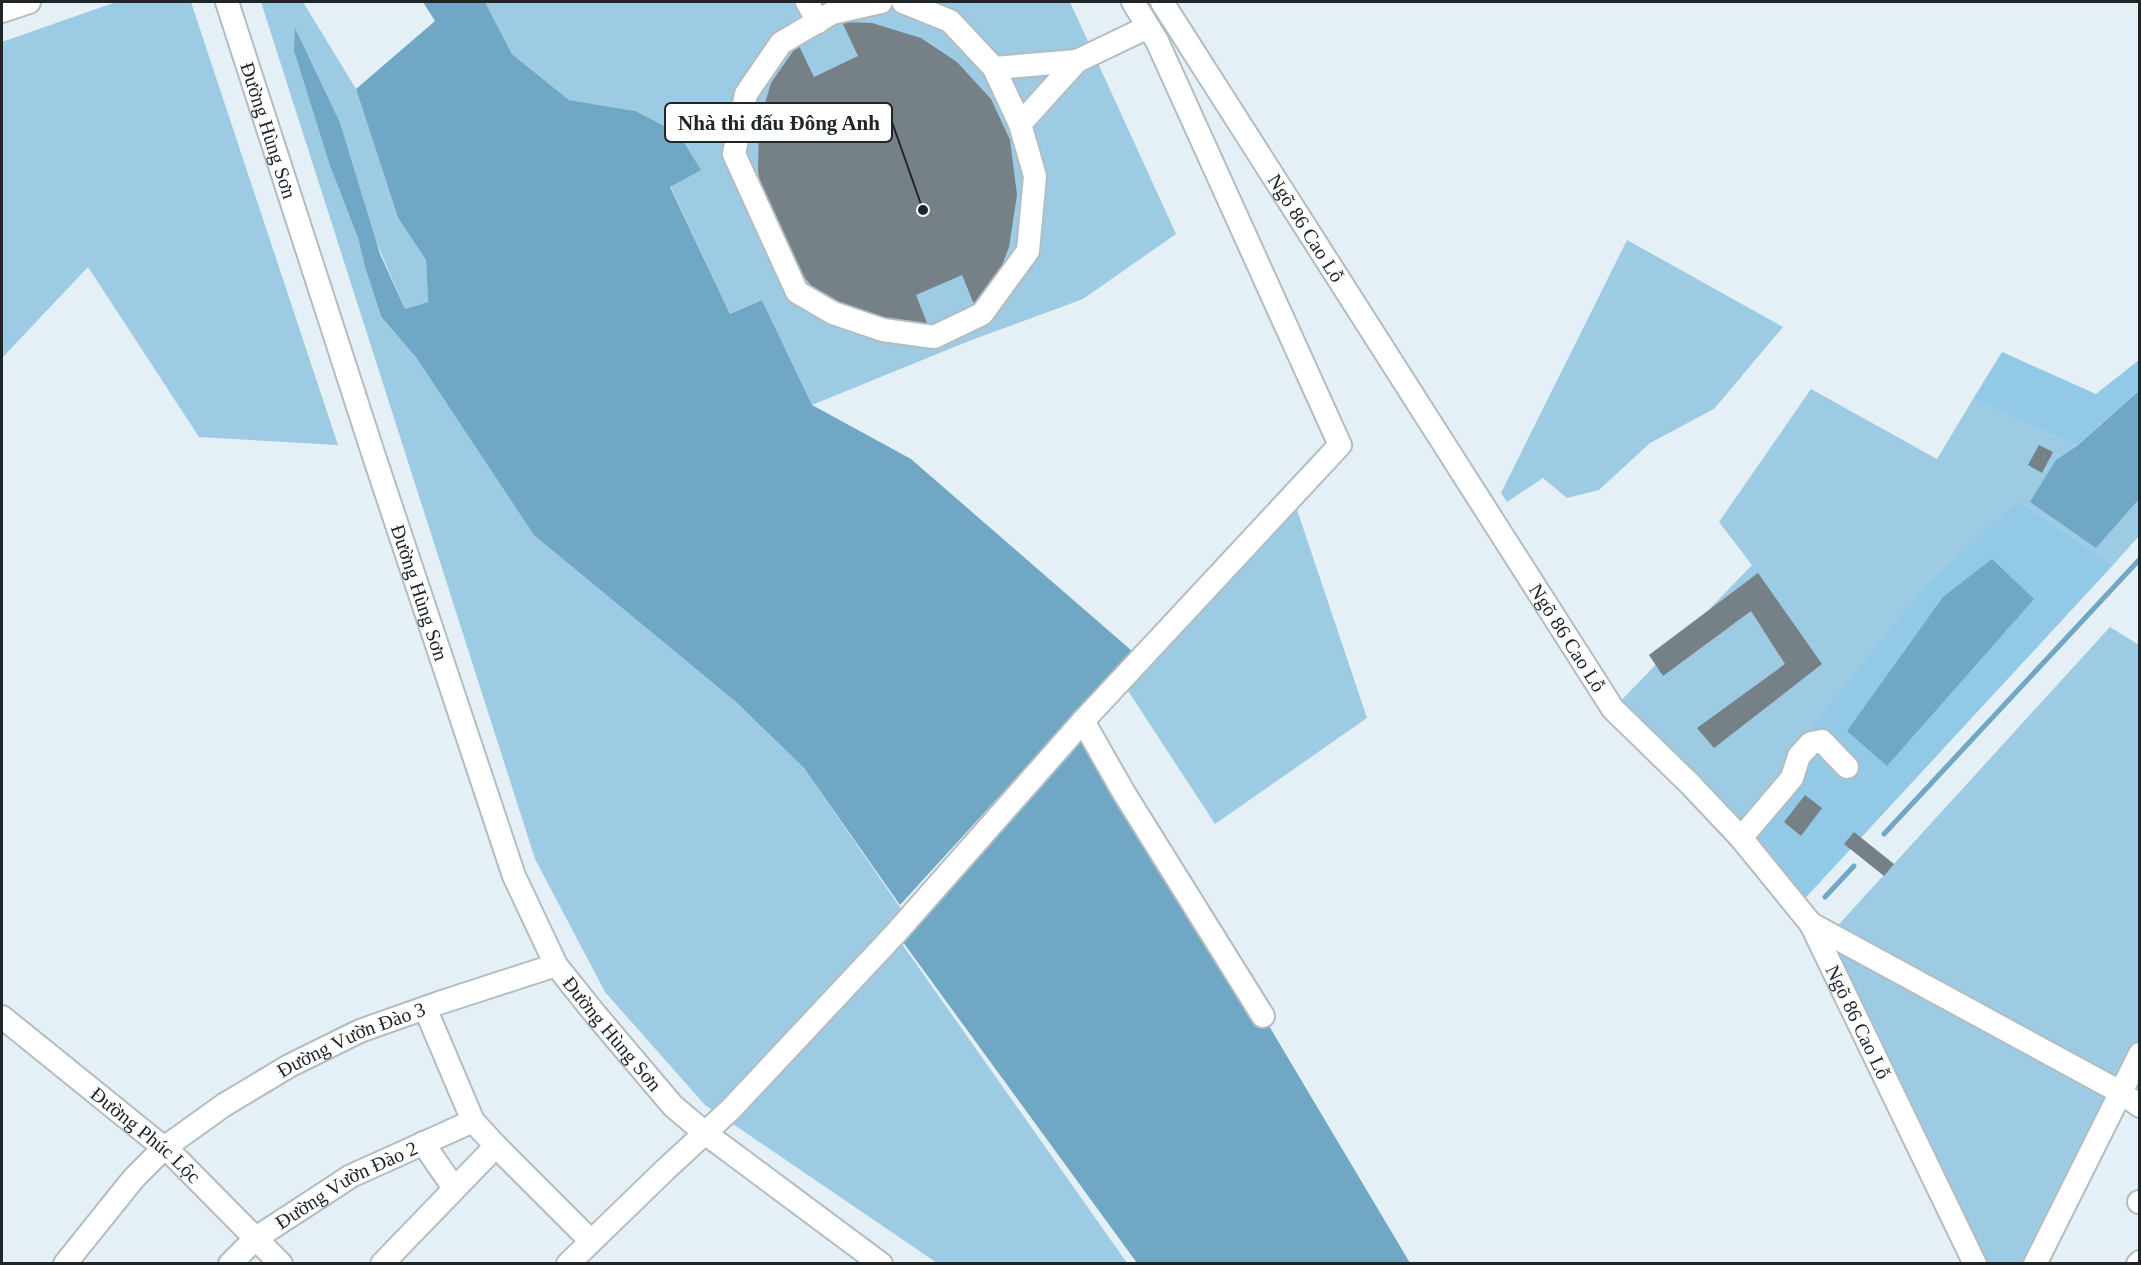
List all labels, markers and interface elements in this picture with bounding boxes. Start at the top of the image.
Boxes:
street label: Đường Hùng Sơn [236,59,301,201]
callout: Nhà thi đấu Đông Anh [665,103,892,142]
text: Nhà thi đấu Đông Anh [678,111,880,135]
street label: Ngõ 86 Cao Lỗ [1264,170,1349,286]
street label: Đường Hùng Sơn [387,522,452,663]
street label: Ngõ 86 Cao Lỗ [1525,580,1610,696]
street label: Ngõ 86 Cao Lỗ [1821,961,1895,1083]
street label: Đường Hùng Sơn [558,972,666,1095]
street label: Đường Vườn Đào 3 [273,998,428,1082]
street label: Đường Phúc Lộc [86,1082,205,1188]
street label: Đường Vườn Đào 2 [271,1137,421,1233]

